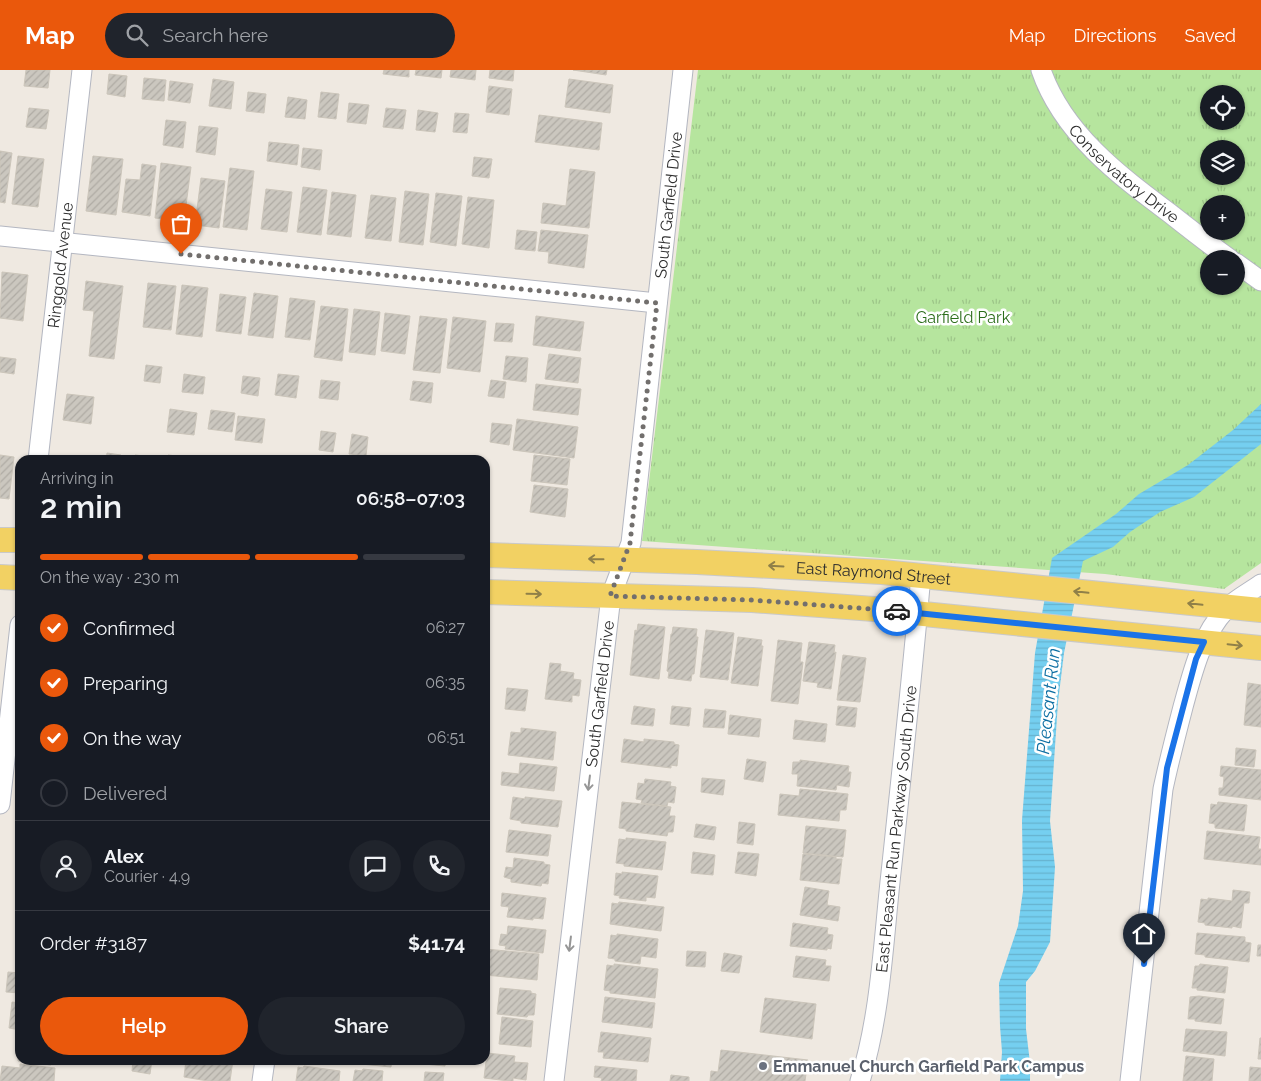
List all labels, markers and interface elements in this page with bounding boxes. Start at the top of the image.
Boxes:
search box [105,13,455,58]
text: Map [25,21,75,50]
icon: search [123,21,151,49]
text: Search here [163,24,268,46]
text: Map [1009,25,1045,46]
text: Directions [1073,25,1157,46]
text: Saved [1185,25,1236,46]
map controls [1200,85,1245,295]
button: locate [1200,85,1245,130]
street label: Conservatory Drive [1065,120,1183,227]
street label: South Garfield Drive [651,131,686,279]
button: layers [1200,140,1245,185]
button: + [1200,195,1245,240]
street label: Ringgold Avenue [43,201,77,329]
pin [160,203,202,254]
icon: bag [167,210,195,238]
button: − [1200,250,1245,295]
park label: Garfield Park [916,308,1011,327]
text: Arriving in [40,469,114,488]
text: 06:58–07:03 [356,487,465,509]
text: 2 min [40,488,122,525]
one-way arrow [588,554,604,564]
street label: East Raymond Street [796,558,952,588]
one-way arrow [768,562,784,571]
text: On the way · 230 m [40,568,179,587]
courier [872,586,922,636]
one-way arrow [1073,587,1089,596]
one-way arrow [525,589,541,598]
icon: car [883,597,911,625]
one-way arrow [1187,599,1203,609]
icon: check [40,614,68,642]
text: Confirmed [83,617,175,639]
text: 06:27 [426,618,465,637]
street label: South Garfield Drive [581,619,618,768]
one-way arrow [1227,640,1243,650]
water label: Pleasant Run [1032,647,1064,755]
icon: check [40,669,68,697]
text: Preparing [83,672,168,694]
text: 06:35 [425,673,465,692]
street label: East Pleasant Run Parkway South Drive [872,684,920,974]
icon: check [40,724,68,752]
text: On the way [83,727,182,749]
text: 06:51 [427,728,465,747]
one-way arrow [584,775,594,791]
text: Delivered [83,782,167,804]
button: person [40,840,92,892]
button: chat [349,840,401,892]
button: phone [413,840,465,892]
text: Alex [104,845,144,867]
text: Courier · 4.9 [104,867,190,886]
pin [1123,913,1165,964]
icon: home [1130,920,1158,948]
text: Order #3187 [40,932,147,954]
text: $41.74 [408,932,465,954]
one-way arrow [565,936,575,952]
button: Help [40,997,248,1055]
button: Share [258,997,465,1055]
place label: Emmanuel Church Garfield Park Campus [773,1057,1084,1076]
marker: Emmanuel Church Garfield Park Campus [757,1060,769,1072]

